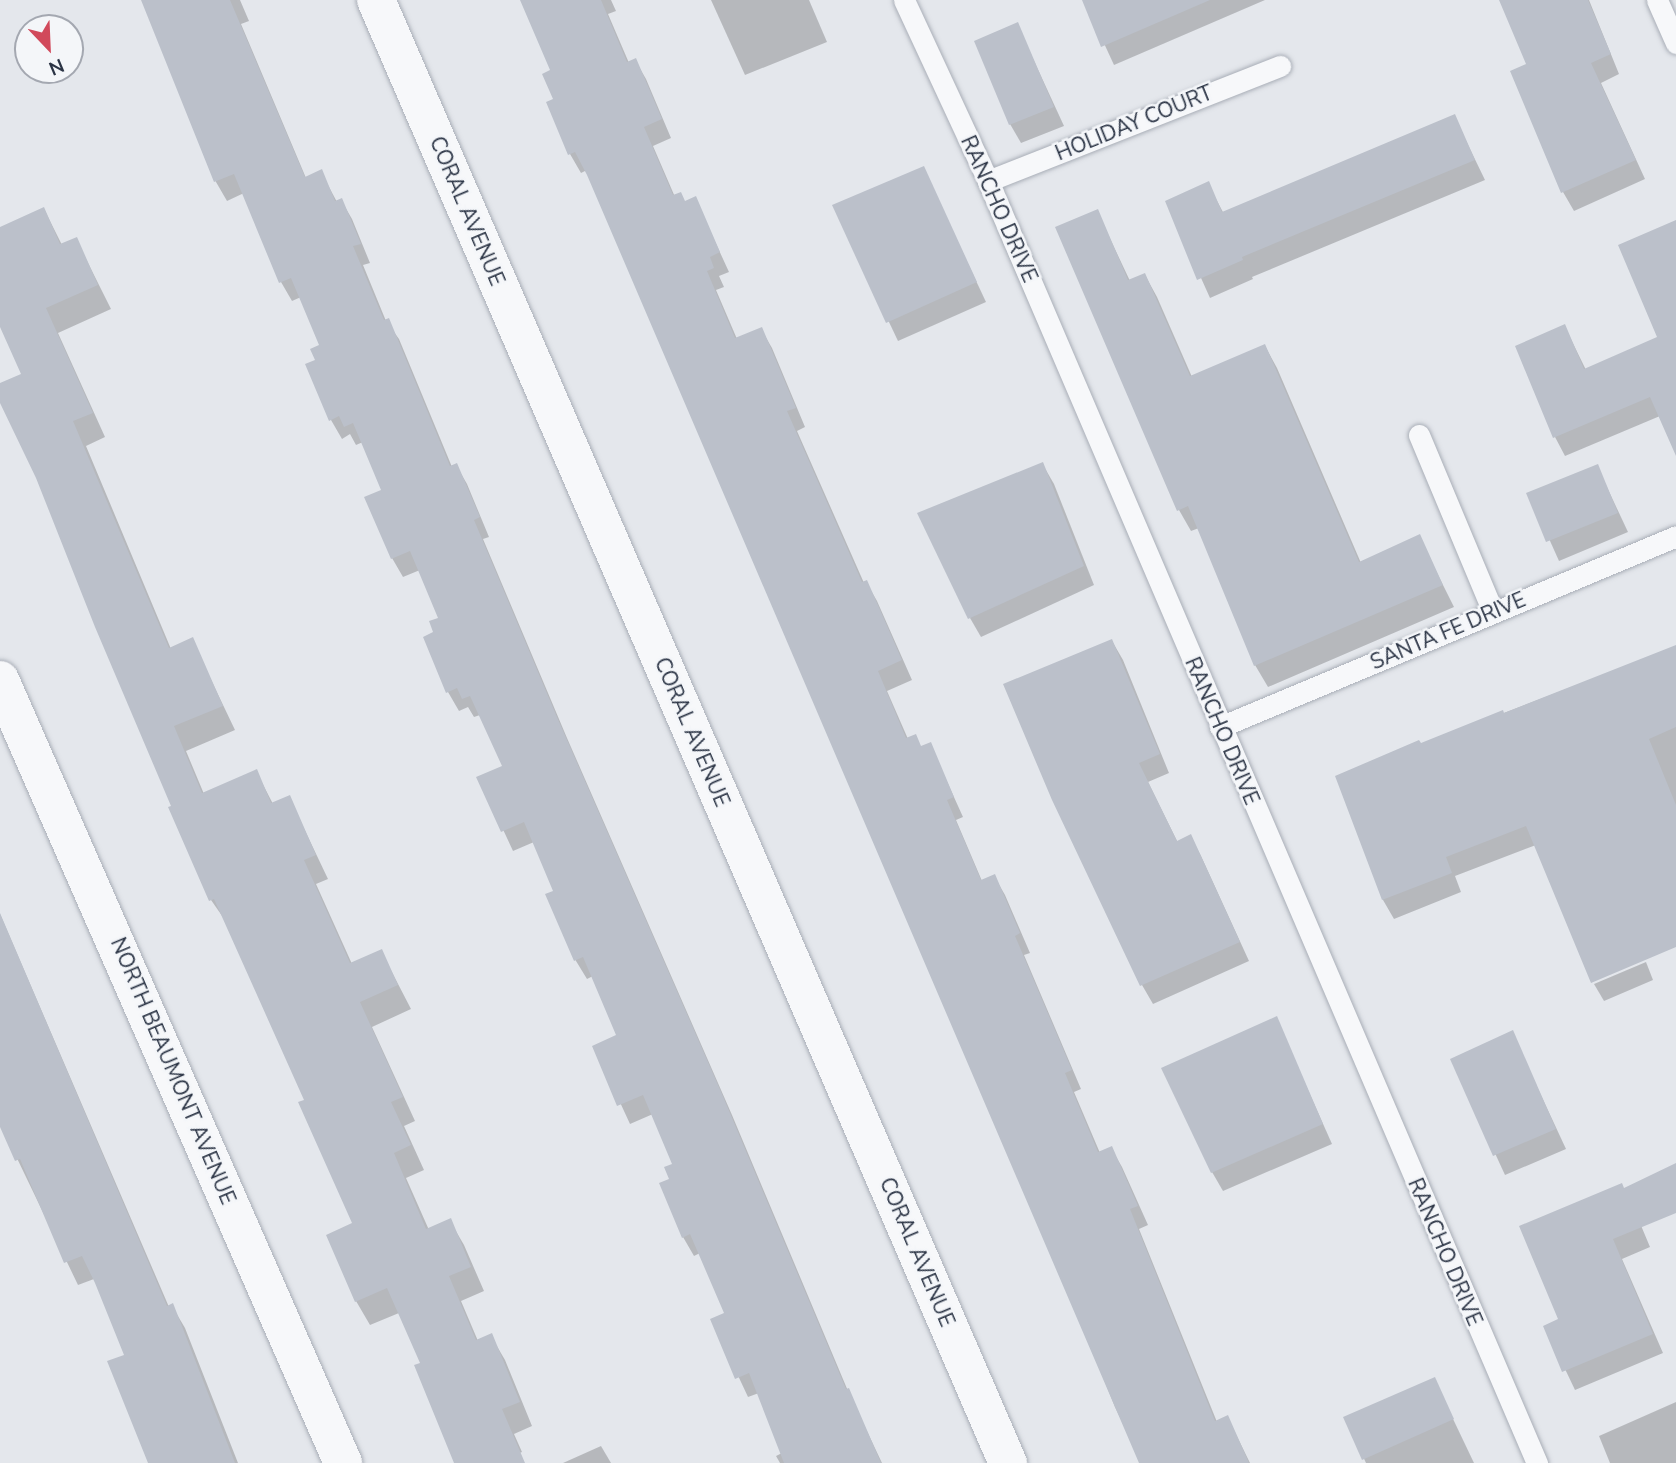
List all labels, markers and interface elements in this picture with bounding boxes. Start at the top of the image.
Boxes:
north arrow [14,14,84,84]
text: N [45,52,68,81]
street label: HOLIDAY COURT [1052,80,1216,166]
street label: RANCHO DRIVE [955,132,1043,286]
street label: CORAL AVENUE [424,133,510,289]
street label: SANTA FE DRIVE [1367,587,1529,675]
street label: RANCHO DRIVE [1180,653,1264,809]
street label: CORAL AVENUE [649,654,735,810]
street label: NORTH BEAUMONT AVENUE [105,934,241,1208]
street label: CORAL AVENUE [874,1174,960,1330]
street label: RANCHO DRIVE [1403,1174,1487,1330]

